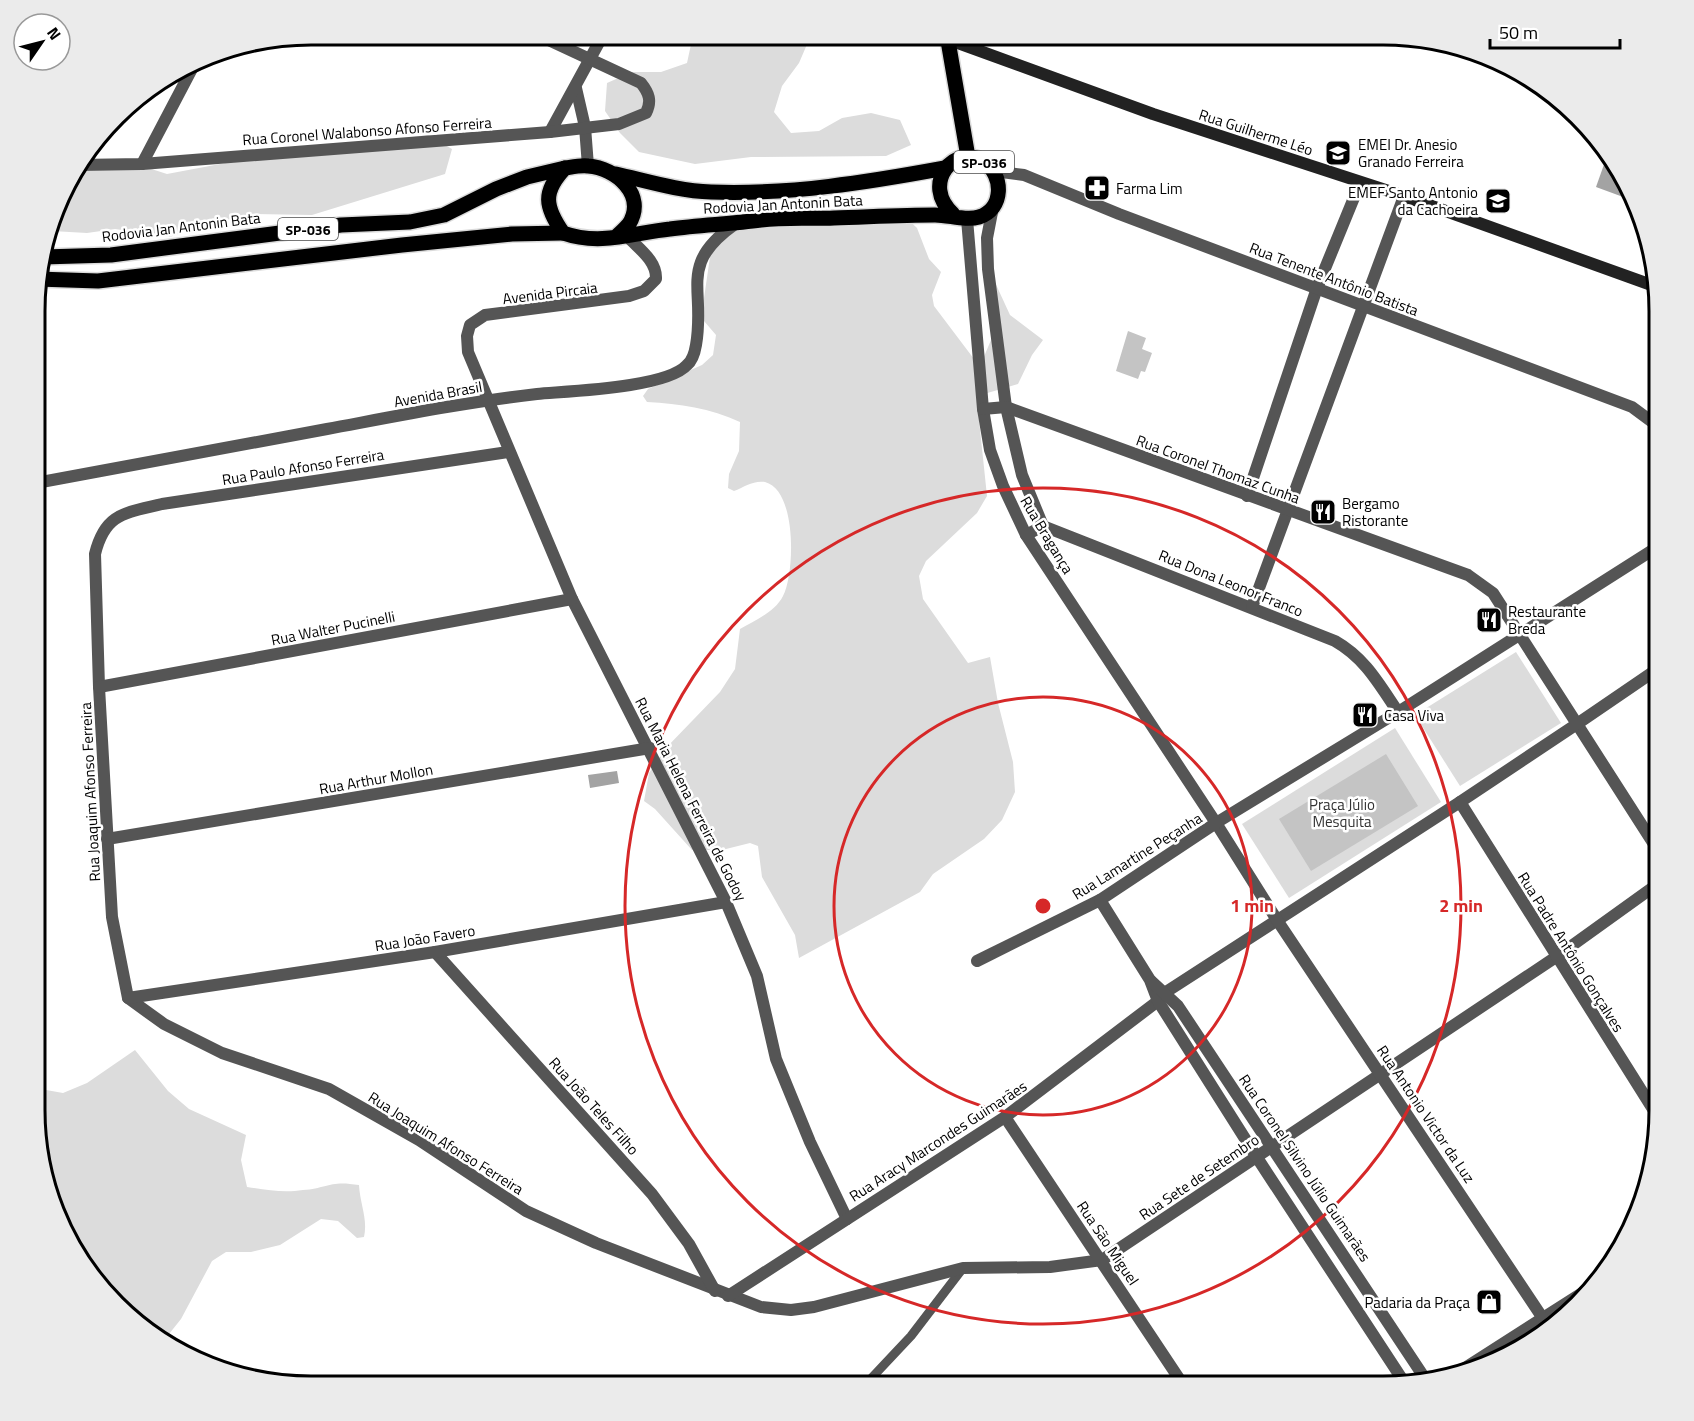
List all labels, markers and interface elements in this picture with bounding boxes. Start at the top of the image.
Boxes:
north arrow [12,12,72,72]
scale bar [1490,12,1620,50]
text: 50 m [1499,19,1538,46]
text: N [41,22,67,45]
street label: Rua Guilherme Léo [1196,103,1316,161]
street label: Rua Coronel Walabonso Afonso Ferreira [242,111,493,151]
place label: EMEI Dr. Anesio Granado Ferreira [1358,133,1464,173]
school or university icon: EMEI Dr. Anesio Granado Ferreira [1323,138,1353,168]
road number: SP-036 [954,151,1014,173]
pharmacy icon: Farma Lim [1082,173,1112,203]
place label: Farma Lim [1116,177,1182,200]
place label: EMEF Santo Antonio da Cachoeira [1348,181,1478,221]
school or university icon: EMEF Santo Antonio da Cachoeira [1483,186,1513,216]
street label: Rodovia Jan Antonin Bata [703,188,864,220]
street label: Rodovia Jan Antonin Bata [100,206,262,248]
road number: SP-036 [278,218,338,240]
street label: Rua Tenente Antônio Batista [1246,236,1422,322]
street label: Avenida Pircaia [501,276,599,310]
street label: Avenida Brasil [392,375,484,413]
street label: Rua Coronel Thomaz Cunha [1133,429,1304,510]
street label: Rua Paulo Afonso Ferreira [220,443,386,491]
street label: Rua Bragança [1015,492,1080,579]
place label: Bergamo Ristorante [1342,492,1408,532]
restaurant icon: Bergamo Ristorante [1308,497,1338,527]
street label: Rua Dona Leonor Franco [1155,543,1307,623]
place label: Restaurante Breda [1508,600,1586,640]
street label: Rua Walter Pucinelli [269,605,397,651]
restaurant icon: Restaurante Breda [1474,605,1504,635]
street label: Rua Maria Helena Ferreira de Godoy [629,693,753,905]
restaurant icon: Casa Viva [1350,700,1380,730]
street label: Rua Joaquim Afonso Ferreira [74,701,106,882]
place label: Casa Viva [1384,704,1445,727]
street label: Rua Arthur Mollon [317,758,435,800]
park label: Praça Júlio Mesquita [1309,793,1375,833]
street label: Rua Lamartine Peçanha [1068,806,1207,905]
street label: Rua Padre Antônio Gonçalves [1512,867,1630,1037]
text: 1 min [1230,892,1274,919]
text: 2 min [1439,892,1483,919]
centre of rings [1033,896,1053,916]
street label: Rua João Favero [373,919,477,957]
street label: Rua Antonio Victor da Luz [1371,1041,1481,1188]
street label: Rua João Teles Filho [544,1052,644,1160]
street label: Rua Coronel Silvino Júlio Guimarães [1233,1070,1377,1266]
street label: Rua Aracy Marcondes Guimarães [845,1075,1031,1207]
street label: Rua Joaquim Afonso Ferreira [364,1086,529,1201]
street label: Rua Sete de Setembro [1134,1128,1264,1226]
street label: Rua São Miguel [1071,1196,1145,1290]
shop icon: Padaria da Praça [1474,1287,1504,1317]
place label: Padaria da Praça [1365,1291,1470,1314]

